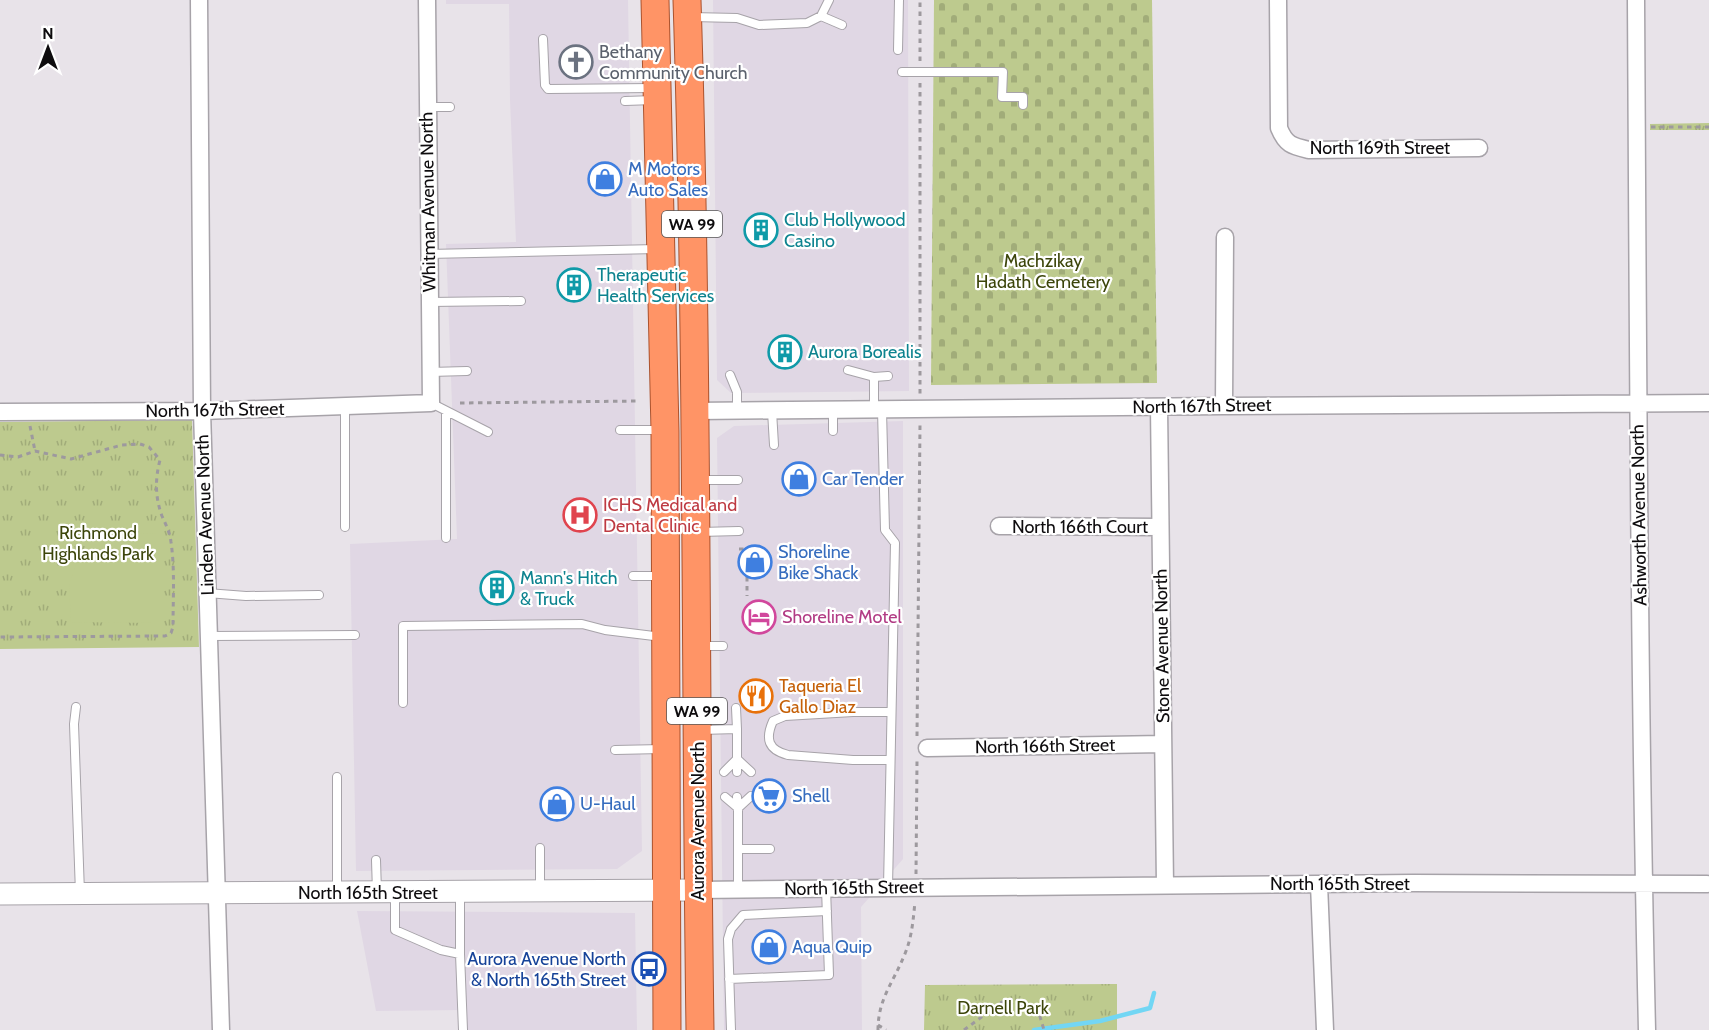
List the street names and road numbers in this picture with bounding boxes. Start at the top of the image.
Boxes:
street label: Whitman Avenue North [415,112,441,292]
street label: North 169th Street [1310,137,1450,159]
road number: WA 99 [662,211,722,237]
street label: North 167th Street [1132,394,1272,418]
street label: North 167th Street [145,398,285,422]
street label: Ashworth Avenue North [1626,424,1652,606]
street label: Linden Avenue North [191,434,219,596]
street label: North 166th Court [1012,516,1148,538]
street label: Stone Avenue North [1150,569,1174,723]
road number: WA 99 [667,698,727,724]
street label: North 166th Street [975,734,1115,758]
street label: Aurora Avenue North [687,742,709,900]
street label: North 165th Street [1270,873,1410,895]
street label: North 165th Street [784,876,924,900]
street label: North 165th Street [298,882,438,904]

